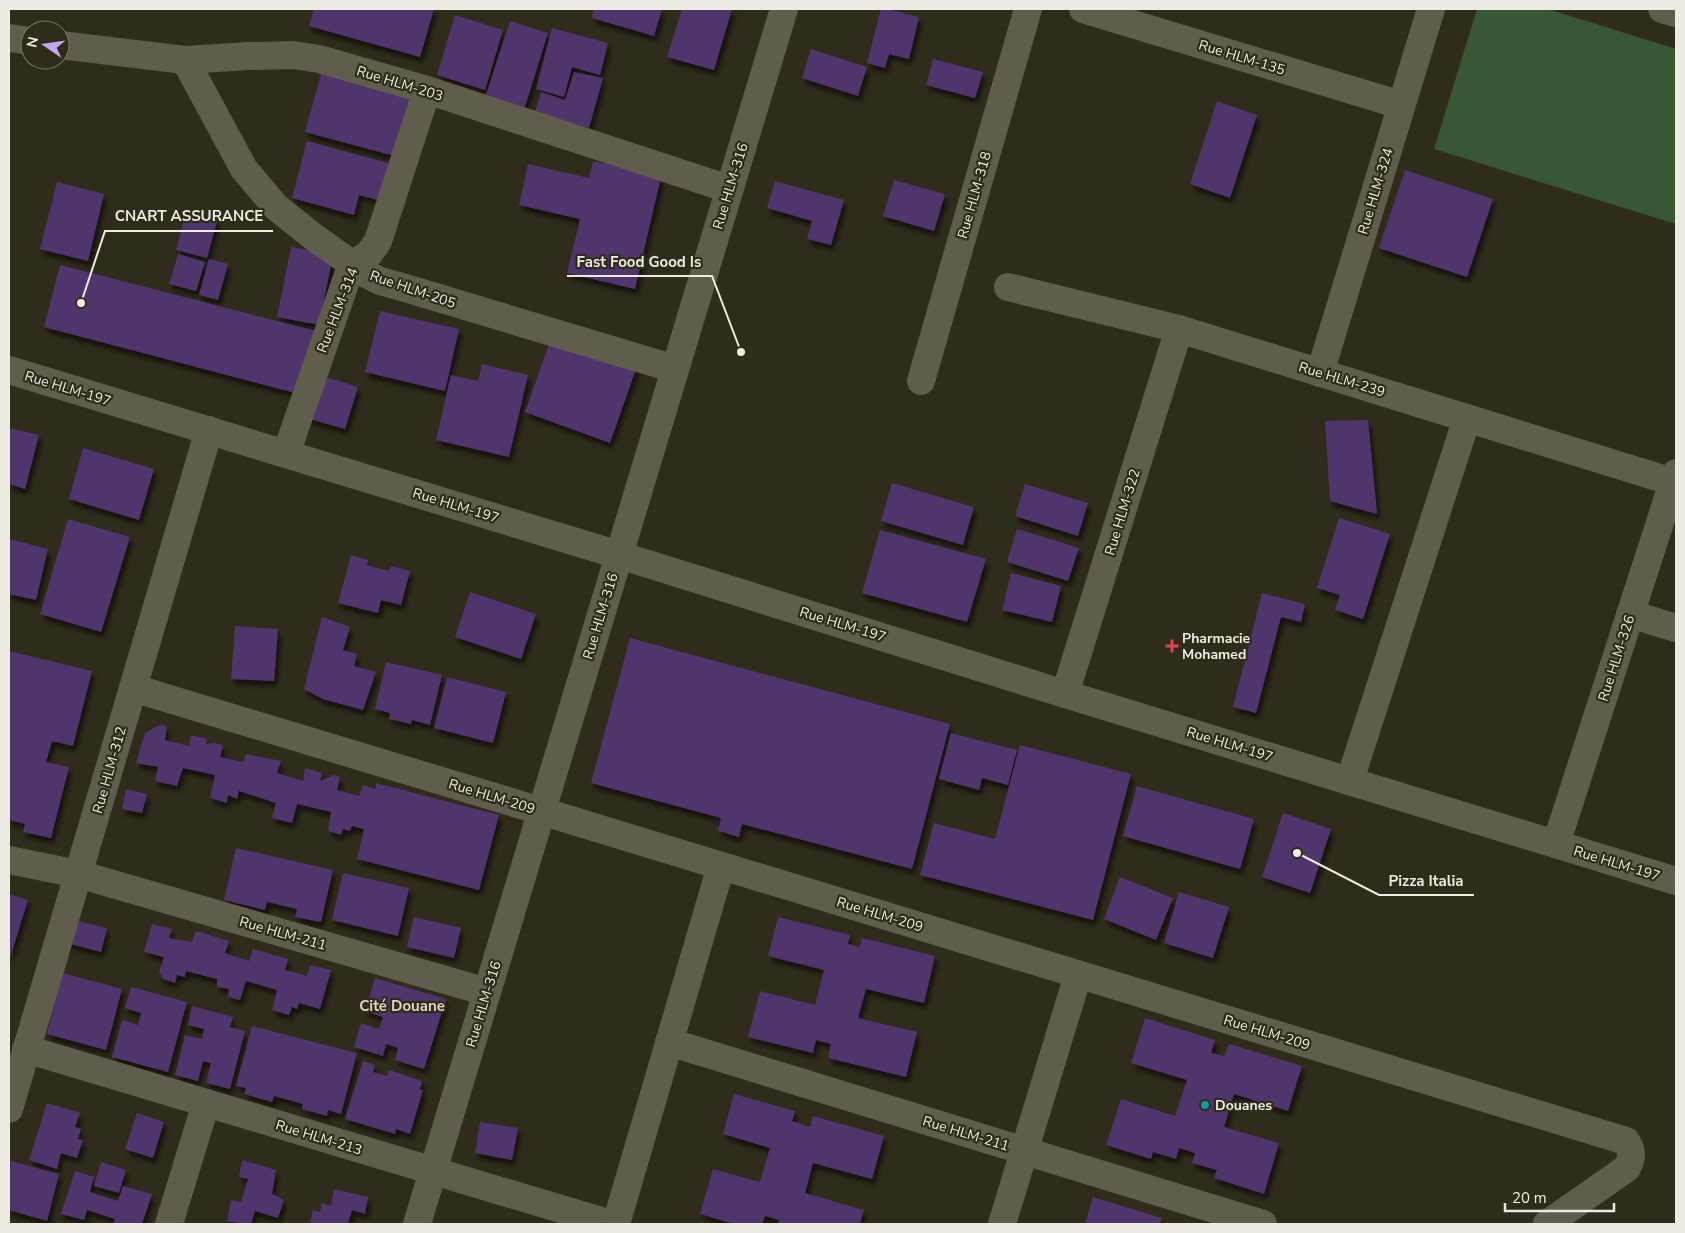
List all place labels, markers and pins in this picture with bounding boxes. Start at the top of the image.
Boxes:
callout: CNART ASSURANCE [105,201,273,231]
callout: Fast Food Good Is [567,246,712,276]
place label: Pharmacie Mohamed [1182,629,1251,664]
marker: Pharmacie Mohamed [1166,640,1178,652]
callout: Pizza Italia [1379,865,1474,895]
place label: Douanes [1215,1096,1272,1115]
marker: Douanes [1199,1099,1211,1111]

